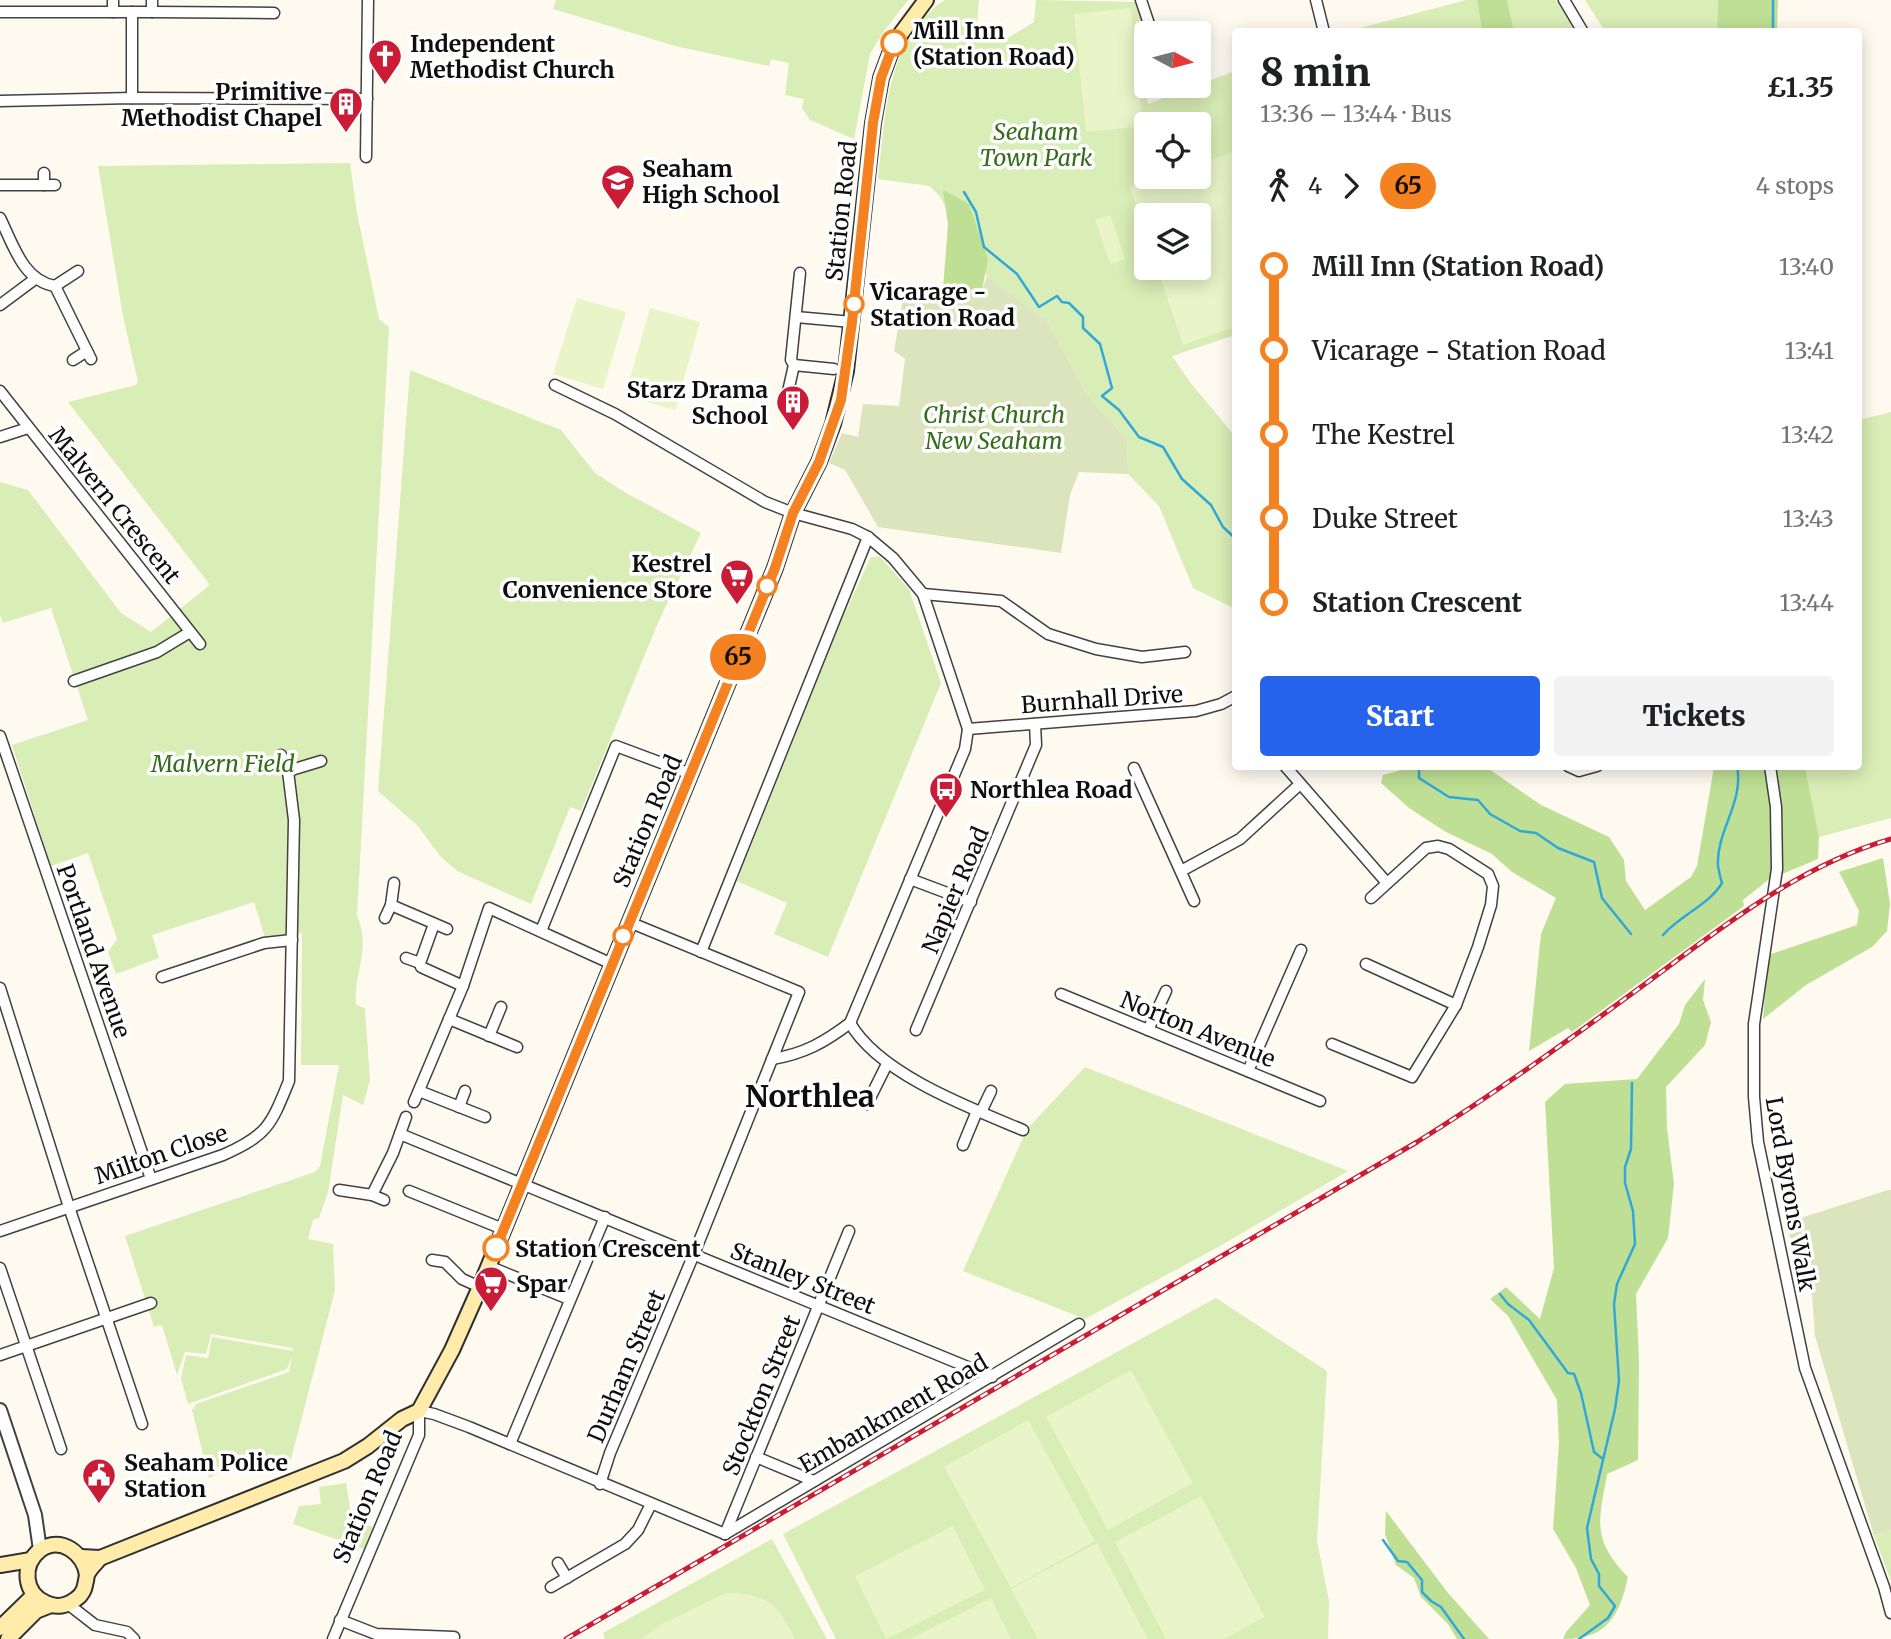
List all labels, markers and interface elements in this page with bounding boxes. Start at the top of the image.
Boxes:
place label: Mill Inn (Station Road) [913,16,1075,71]
north arrow [1134,21,1211,98]
map controls [1134,21,1211,280]
place label: Independent Methodist Church [410,29,615,84]
marker: Mill Inn (Station Road) [881,30,907,56]
church icon: Independent Methodist Church [366,37,404,86]
text: 8 min [1260,49,1370,96]
text: £1.35 [1767,71,1834,104]
place label: Primitive Methodist Chapel [121,77,323,132]
building icon: Primitive Methodist Chapel [327,85,365,134]
text: 13:36 – 13:44 · Bus [1260,99,1452,128]
button: locate [1134,112,1211,189]
park label: Seaham Town Park [980,117,1093,172]
street label: Station Road [819,139,863,283]
place label: Seaham High School [642,154,780,209]
school or university icon: Seaham High School [599,162,637,211]
icon: walk [1260,167,1298,205]
icon: forward [1332,167,1370,205]
text: 65 [1394,170,1422,201]
text: 4 [1308,171,1322,200]
text: 4 stops [1756,171,1834,200]
button: layers [1134,203,1211,280]
text: Mill Inn (Station Road) [1312,250,1604,283]
text: 13:40 [1779,252,1834,281]
place label: Vicarage - Station Road [869,277,1015,332]
marker: Vicarage - Station Road [844,294,864,314]
text: Vicarage - Station Road [1312,334,1606,367]
text: 13:41 [1785,336,1834,365]
place label: Starz Drama School [627,375,769,430]
building icon: Starz Drama School [774,383,812,432]
park label: Christ Church New Seaham [923,400,1065,455]
text: The Kestrel [1312,418,1455,451]
text: 13:42 [1781,420,1834,449]
street label: Malvern Crescent [43,421,187,589]
text: Duke Street [1312,502,1458,535]
text: 13:43 [1782,504,1834,533]
place label: Kestrel Convenience Store [503,549,713,604]
supermarket icon: Kestrel Convenience Store [718,557,756,606]
unlabelled marker [757,576,777,596]
text: Station Crescent [1312,586,1522,619]
text: 13:44 [1779,588,1834,617]
line badge: 65 [706,634,770,680]
text: 65 [724,641,752,672]
button: Start [1260,676,1540,756]
button: Tickets [1554,676,1834,756]
street label: Burnhall Drive [1020,679,1184,719]
park label: Malvern Field [150,749,295,778]
street label: Station Road [606,750,688,892]
bus stop icon: Northlea Road [927,770,965,819]
place label: Northlea Road [970,775,1132,804]
street label: Napier Road [915,822,995,958]
street label: Portland Avenue [51,860,137,1042]
unlabelled marker [613,926,633,946]
street label: Norton Avenue [1116,985,1280,1073]
district label: Northlea [745,1077,875,1115]
street label: Lord Byrons Walk [1760,1095,1822,1294]
street label: Milton Close [91,1118,231,1190]
place label: Station Crescent [515,1234,701,1263]
marker: Station Crescent [483,1235,509,1261]
street label: Stanley Street [726,1236,880,1320]
supermarket icon: Spar [472,1264,510,1313]
place label: Spar [516,1269,568,1298]
street label: Durham Street [581,1285,671,1447]
street label: Stockton Street [716,1311,806,1479]
street label: Embankment Road [793,1347,993,1479]
street label: Station Road [326,1426,408,1568]
place label: Seaham Police Station [124,1448,288,1503]
public building icon: Seaham Police Station [80,1456,118,1505]

